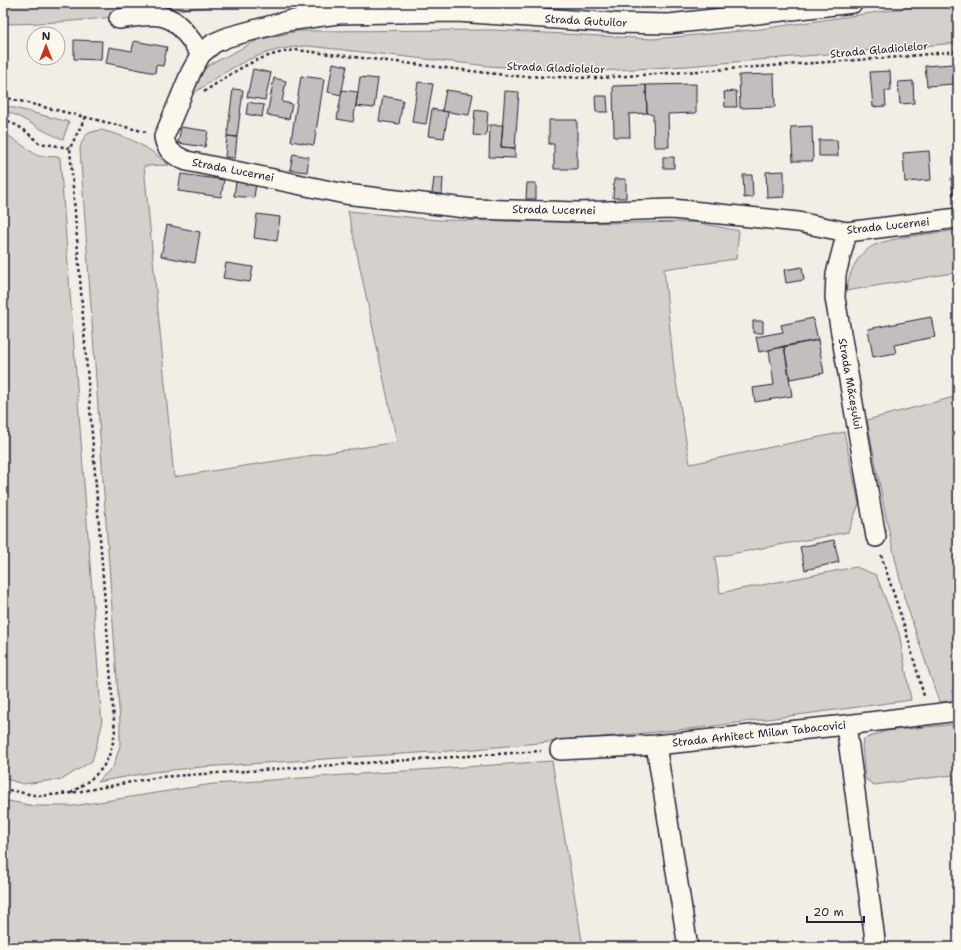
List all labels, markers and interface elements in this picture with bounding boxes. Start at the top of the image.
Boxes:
street label: Strada Gutuilor [544,11,628,31]
north arrow [26,26,66,66]
text: N [42,29,51,44]
street label: Strada Gladiolelor [829,38,929,62]
street label: Strada Gladiolelor [506,59,606,77]
street label: Strada Lucernei [191,155,275,185]
street label: Strada Lucernei [512,202,596,218]
street label: Strada Lucernei [846,214,930,238]
street label: Strada Măceșului [835,337,865,431]
street label: Strada Arhitect Milan Tabacovici [671,717,847,751]
scale bar [807,898,864,924]
text: 20 m [813,904,844,920]

